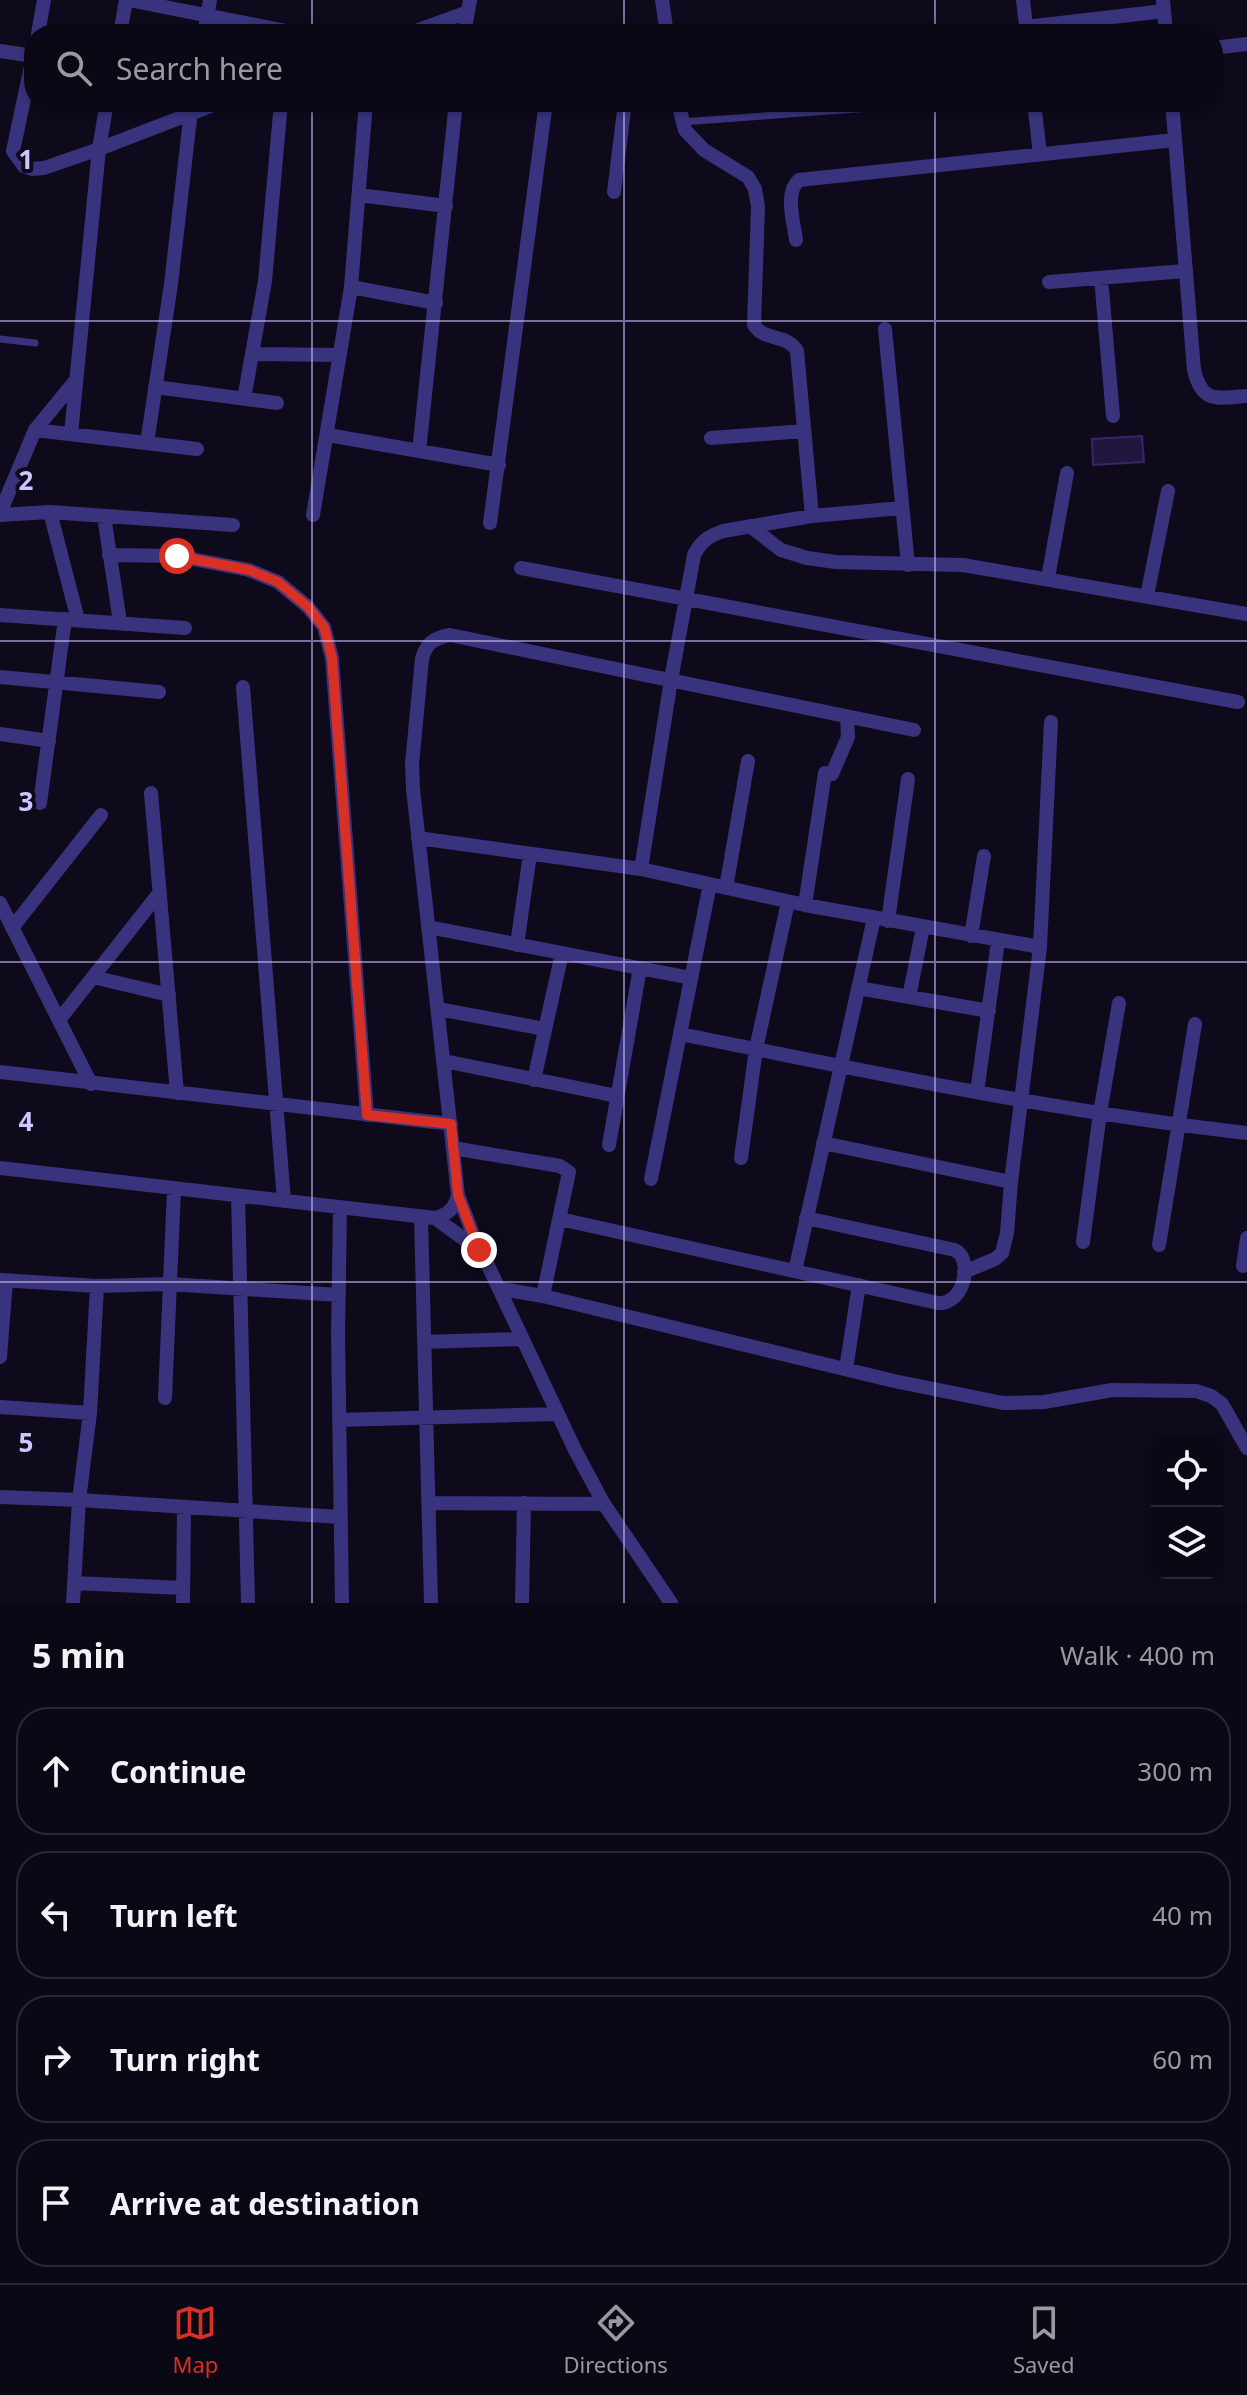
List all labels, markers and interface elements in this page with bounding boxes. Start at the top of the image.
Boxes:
search box [24,24,1223,112]
icon: search [52,46,96,90]
text: Search here [116,48,283,89]
text: 1 [19,141,33,177]
text: 2 [19,462,34,498]
route start [159,538,195,574]
text: 3 [19,783,33,819]
text: 4 [19,1103,34,1139]
route end [461,1232,497,1268]
text: 5 [19,1424,33,1460]
map controls [1151,1435,1223,1579]
button: locate [1151,1435,1223,1507]
button: layers [1151,1507,1223,1579]
text: 5 min [32,1632,126,1678]
text: Walk · 400 m [1060,1637,1215,1673]
icon: ahead [34,1749,78,1793]
text: Continue [110,1751,246,1792]
text: 300 m [1137,1753,1213,1789]
icon: left [34,1893,78,1937]
text: Turn left [110,1895,238,1936]
text: 40 m [1152,1897,1213,1933]
icon: right [34,2037,78,2081]
text: Turn right [110,2039,260,2080]
text: 60 m [1152,2041,1213,2077]
icon: arrive [34,2181,78,2225]
text: Arrive at destination [110,2183,420,2224]
tab: Map [173,2301,218,2379]
tab: Directions [563,2301,668,2379]
tab: Saved [1013,2301,1074,2379]

